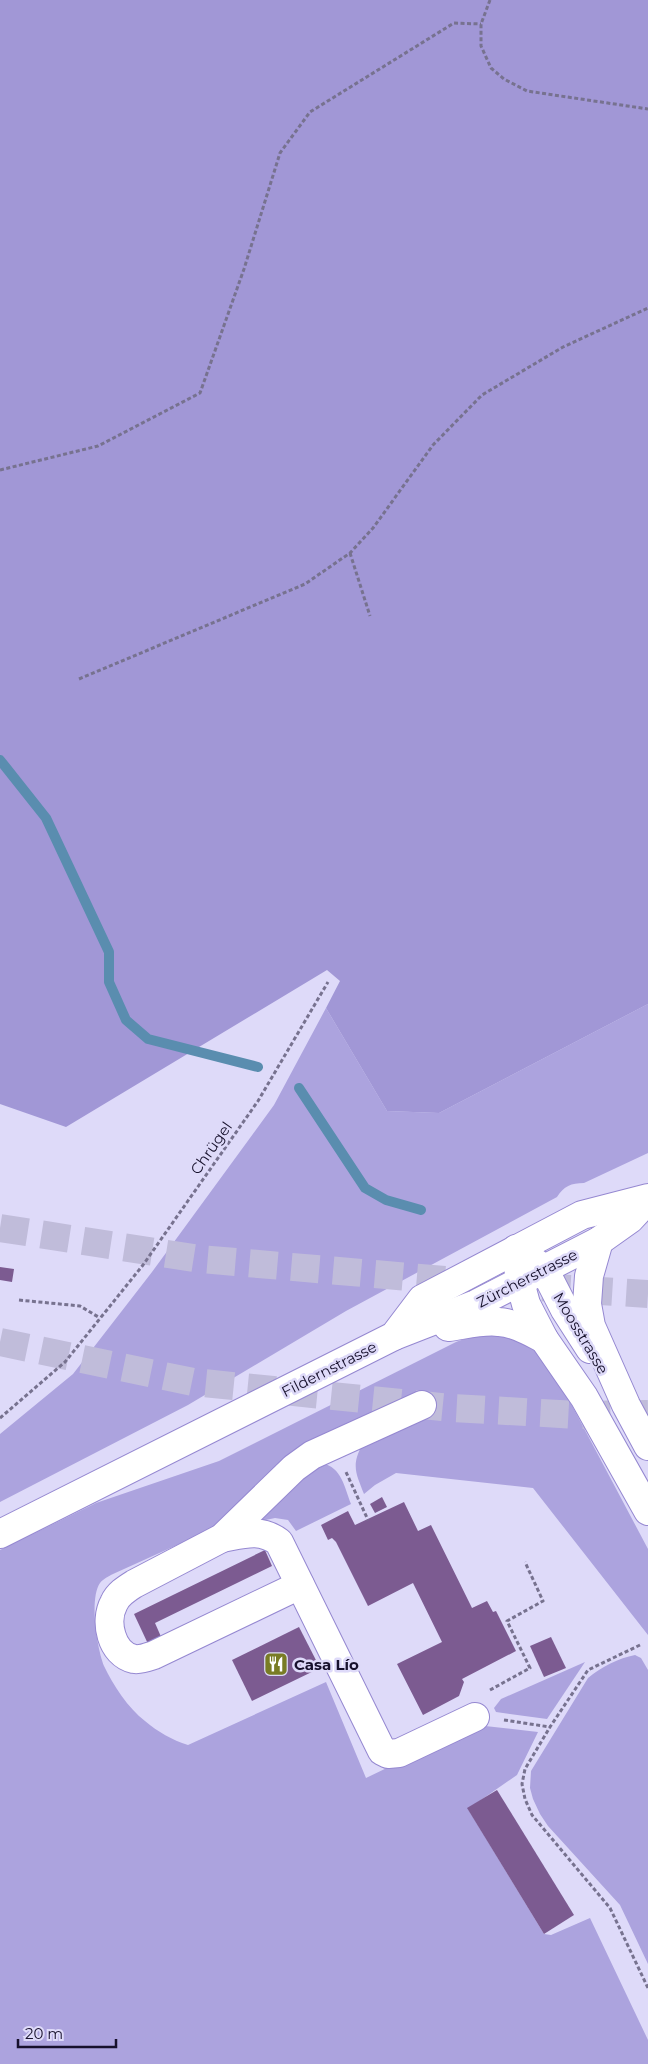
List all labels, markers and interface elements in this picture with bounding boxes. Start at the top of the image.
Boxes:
street label: Chrügel [186,1118,236,1178]
street label: Zürcherstrasse [473,1244,581,1312]
street label: Moosstrasse [549,1289,613,1377]
street label: Fildernstrasse [278,1337,380,1401]
restaurant icon: Casa Lío [263,1651,289,1677]
place label: Casa Lío [294,1655,359,1674]
scale bar [18,2016,115,2048]
text: 20 m [25,2024,63,2043]

